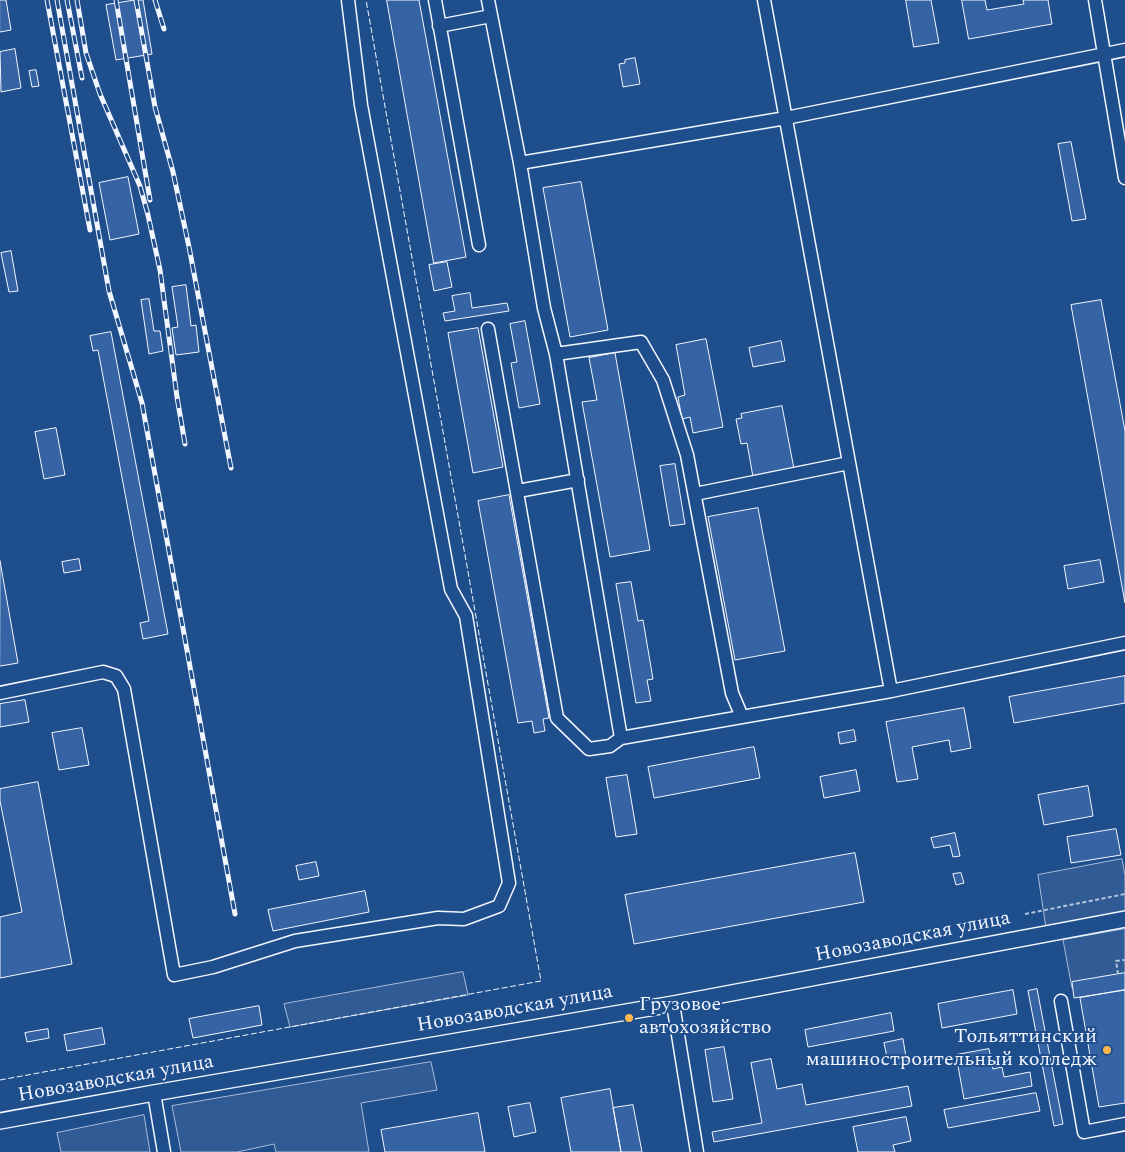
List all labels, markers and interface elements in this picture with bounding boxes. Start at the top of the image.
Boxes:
street label: Новозаводская улица [813,907,1013,969]
street label: Новозаводская улица [415,981,615,1039]
place label: Грузовое автохозяйство [639,994,772,1041]
marker: Грузовое автохозяйство [623,1012,635,1024]
place label: Тольяттинский машиностроительный колледж [806,1026,1097,1073]
marker: Тольяттинский машиностроительный колледж [1101,1044,1113,1056]
street label: Новозаводская улица [16,1051,216,1109]

